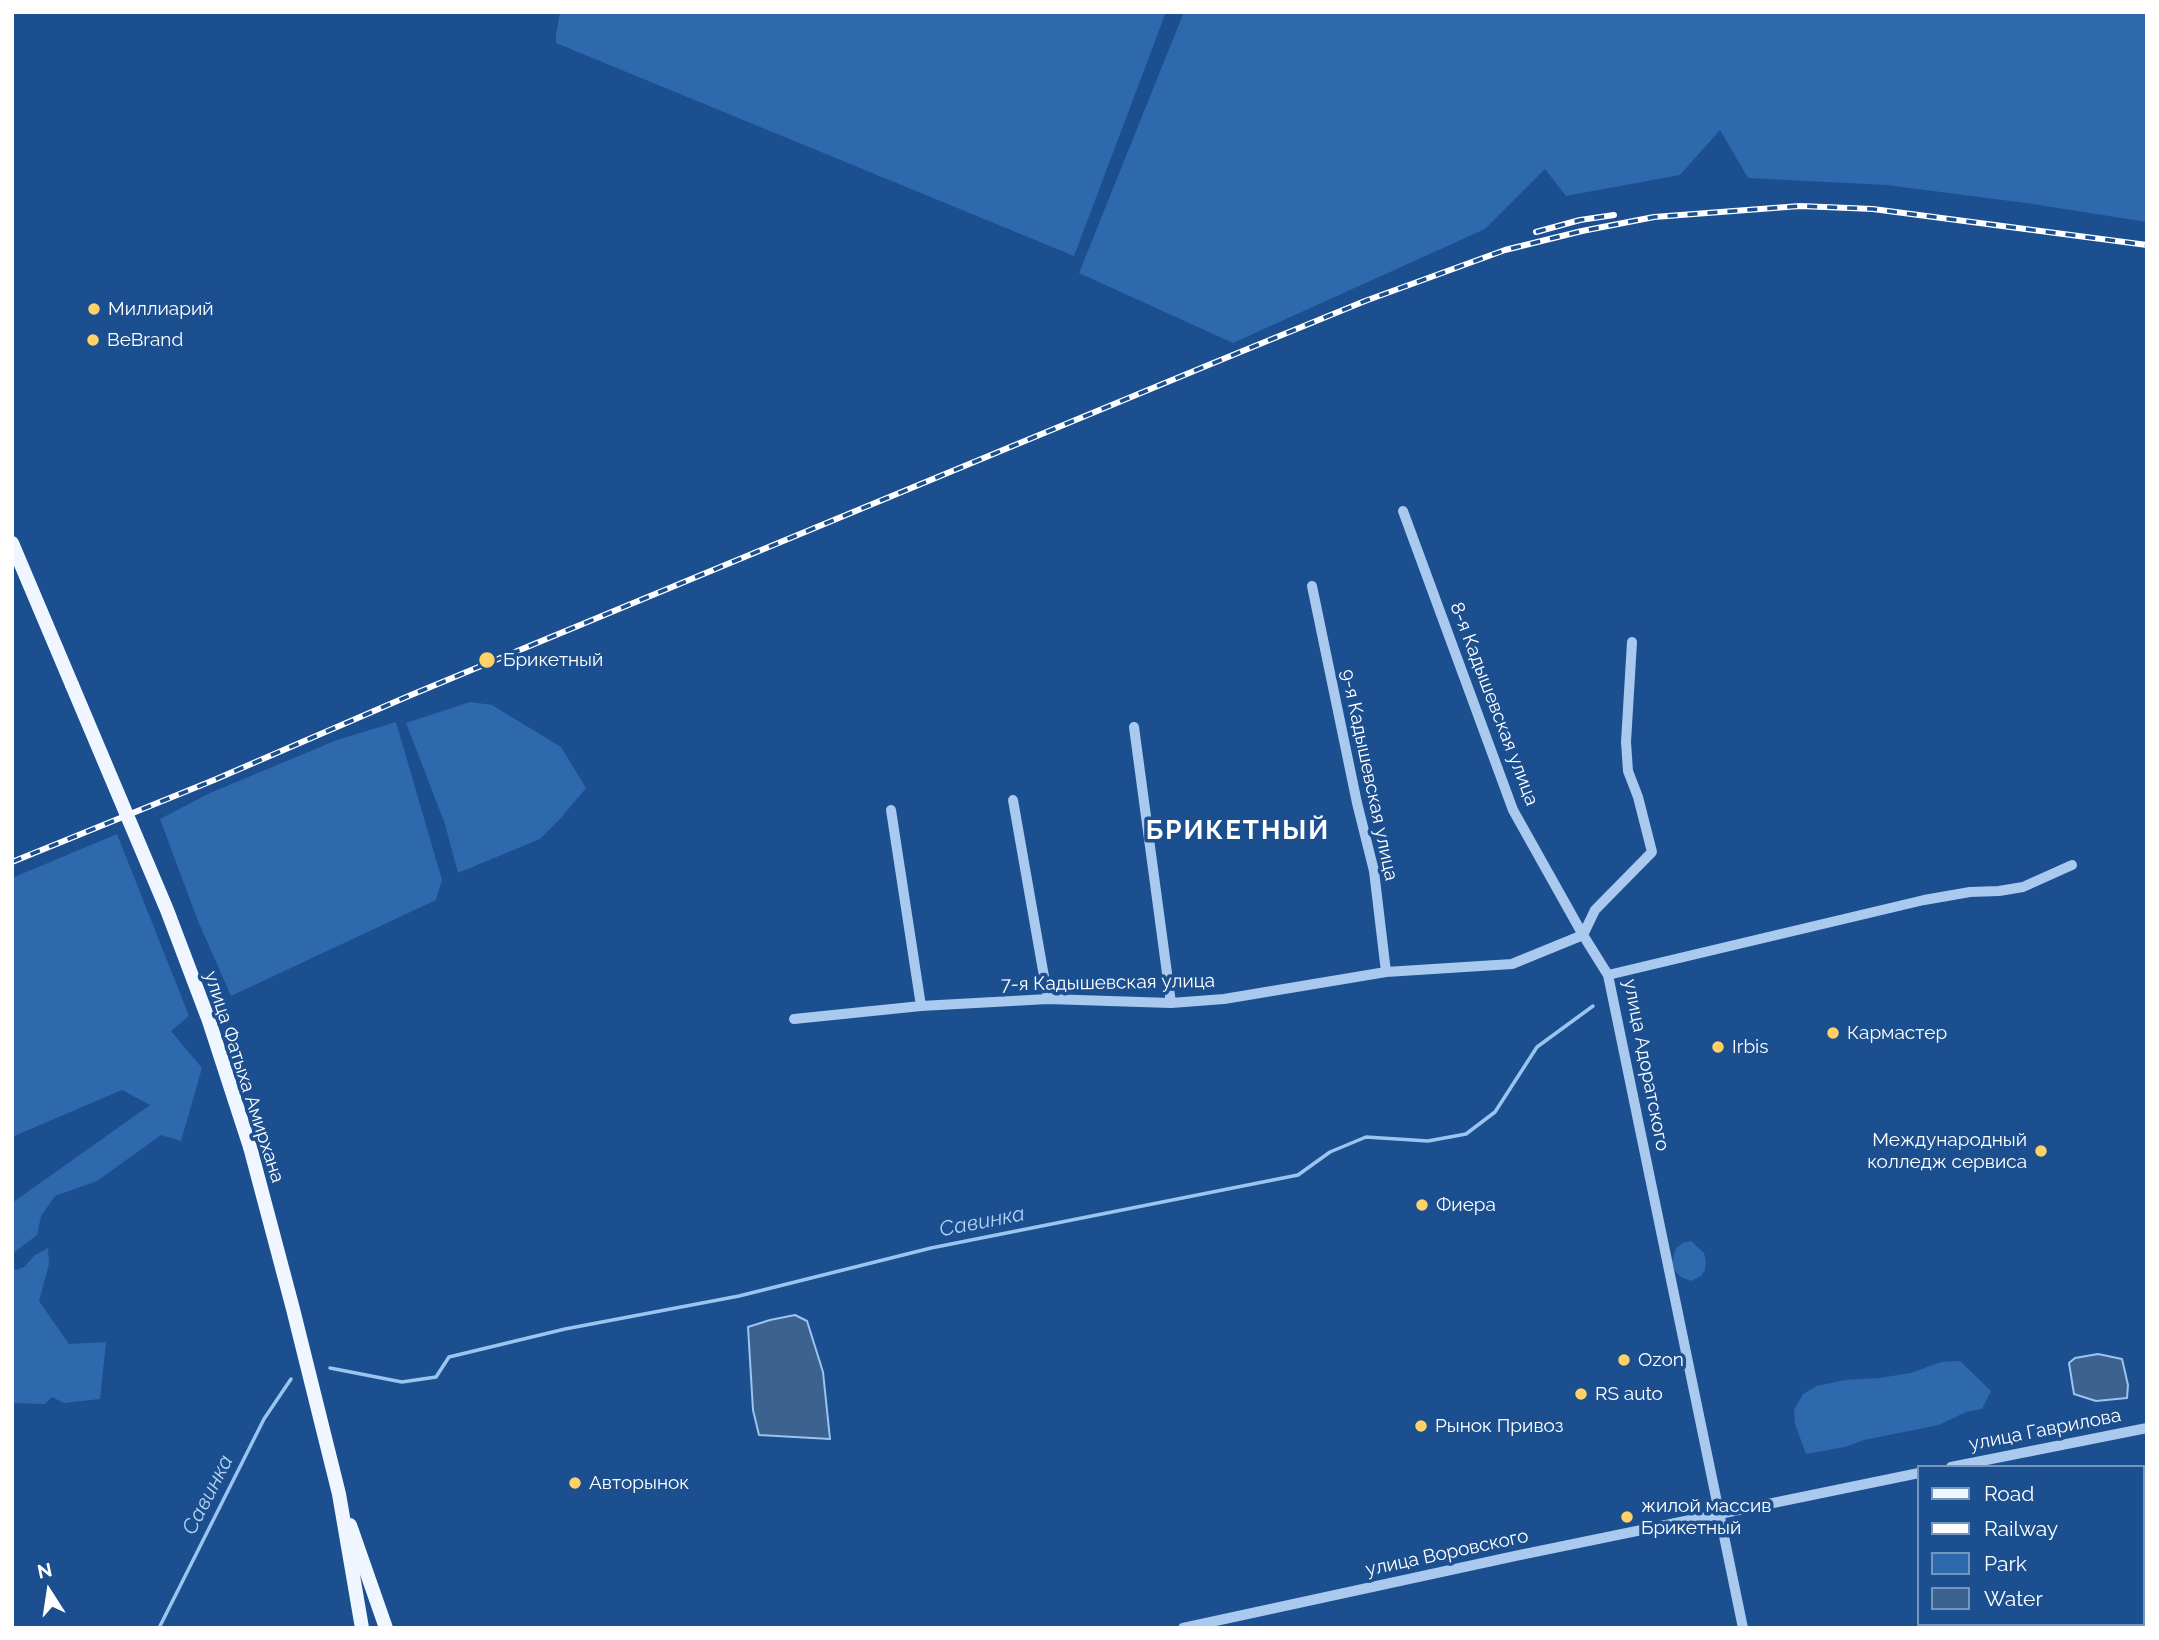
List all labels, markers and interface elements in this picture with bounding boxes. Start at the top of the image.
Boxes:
place label: Миллиарий [108,298,214,320]
marker: Миллиарий [86,301,102,317]
place label: BeBrand [107,329,183,351]
marker: BeBrand [85,332,101,348]
street label: 8-я Кадышевская улица [1445,599,1543,809]
place label: Брикетный [503,649,603,671]
marker: Брикетный [477,650,497,670]
street label: 9-я Кадышевская улица [1335,667,1403,883]
district label: БРИКЕТНЫЙ [1147,815,1329,847]
street label: улица Фатыха Амирхана [199,968,289,1186]
street label: 7-я Кадышевская улица [1001,970,1215,996]
street label: улица Адоратского [1618,977,1674,1153]
place label: Кармастер [1847,1022,1947,1044]
marker: Кармастер [1825,1025,1841,1041]
place label: Irbis [1732,1036,1768,1058]
marker: Irbis [1710,1039,1726,1055]
place label: Международный колледж сервиса [1867,1129,2027,1173]
marker: Международный колледж сервиса [2033,1143,2049,1159]
place label: Фиера [1436,1194,1496,1216]
marker: Фиера [1414,1197,1430,1213]
water label: Савинка [937,1201,1027,1243]
place label: Ozon [1638,1349,1684,1371]
marker: Ozon [1616,1352,1632,1368]
place label: RS auto [1595,1383,1663,1405]
marker: RS auto [1573,1386,1589,1402]
street label: улица Гаврилова [1967,1404,2123,1456]
place label: Рынок Привоз [1435,1415,1564,1437]
marker: Рынок Привоз [1413,1418,1429,1434]
water label: Савинка [177,1451,239,1539]
legend [1918,1465,2145,1626]
place label: Авторынок [589,1472,689,1494]
marker: Авторынок [567,1475,583,1491]
text: Road [1984,1481,2034,1506]
place label: жилой массив Брикетный [1641,1495,1771,1539]
marker: жилой массив Брикетный [1619,1509,1635,1525]
text: Railway [1984,1516,2058,1541]
street label: улица Воровского [1364,1525,1530,1581]
text: Park [1984,1551,2027,1576]
north arrow [14,1556,84,1626]
text: N [35,1558,54,1583]
text: Water [1984,1586,2043,1611]

